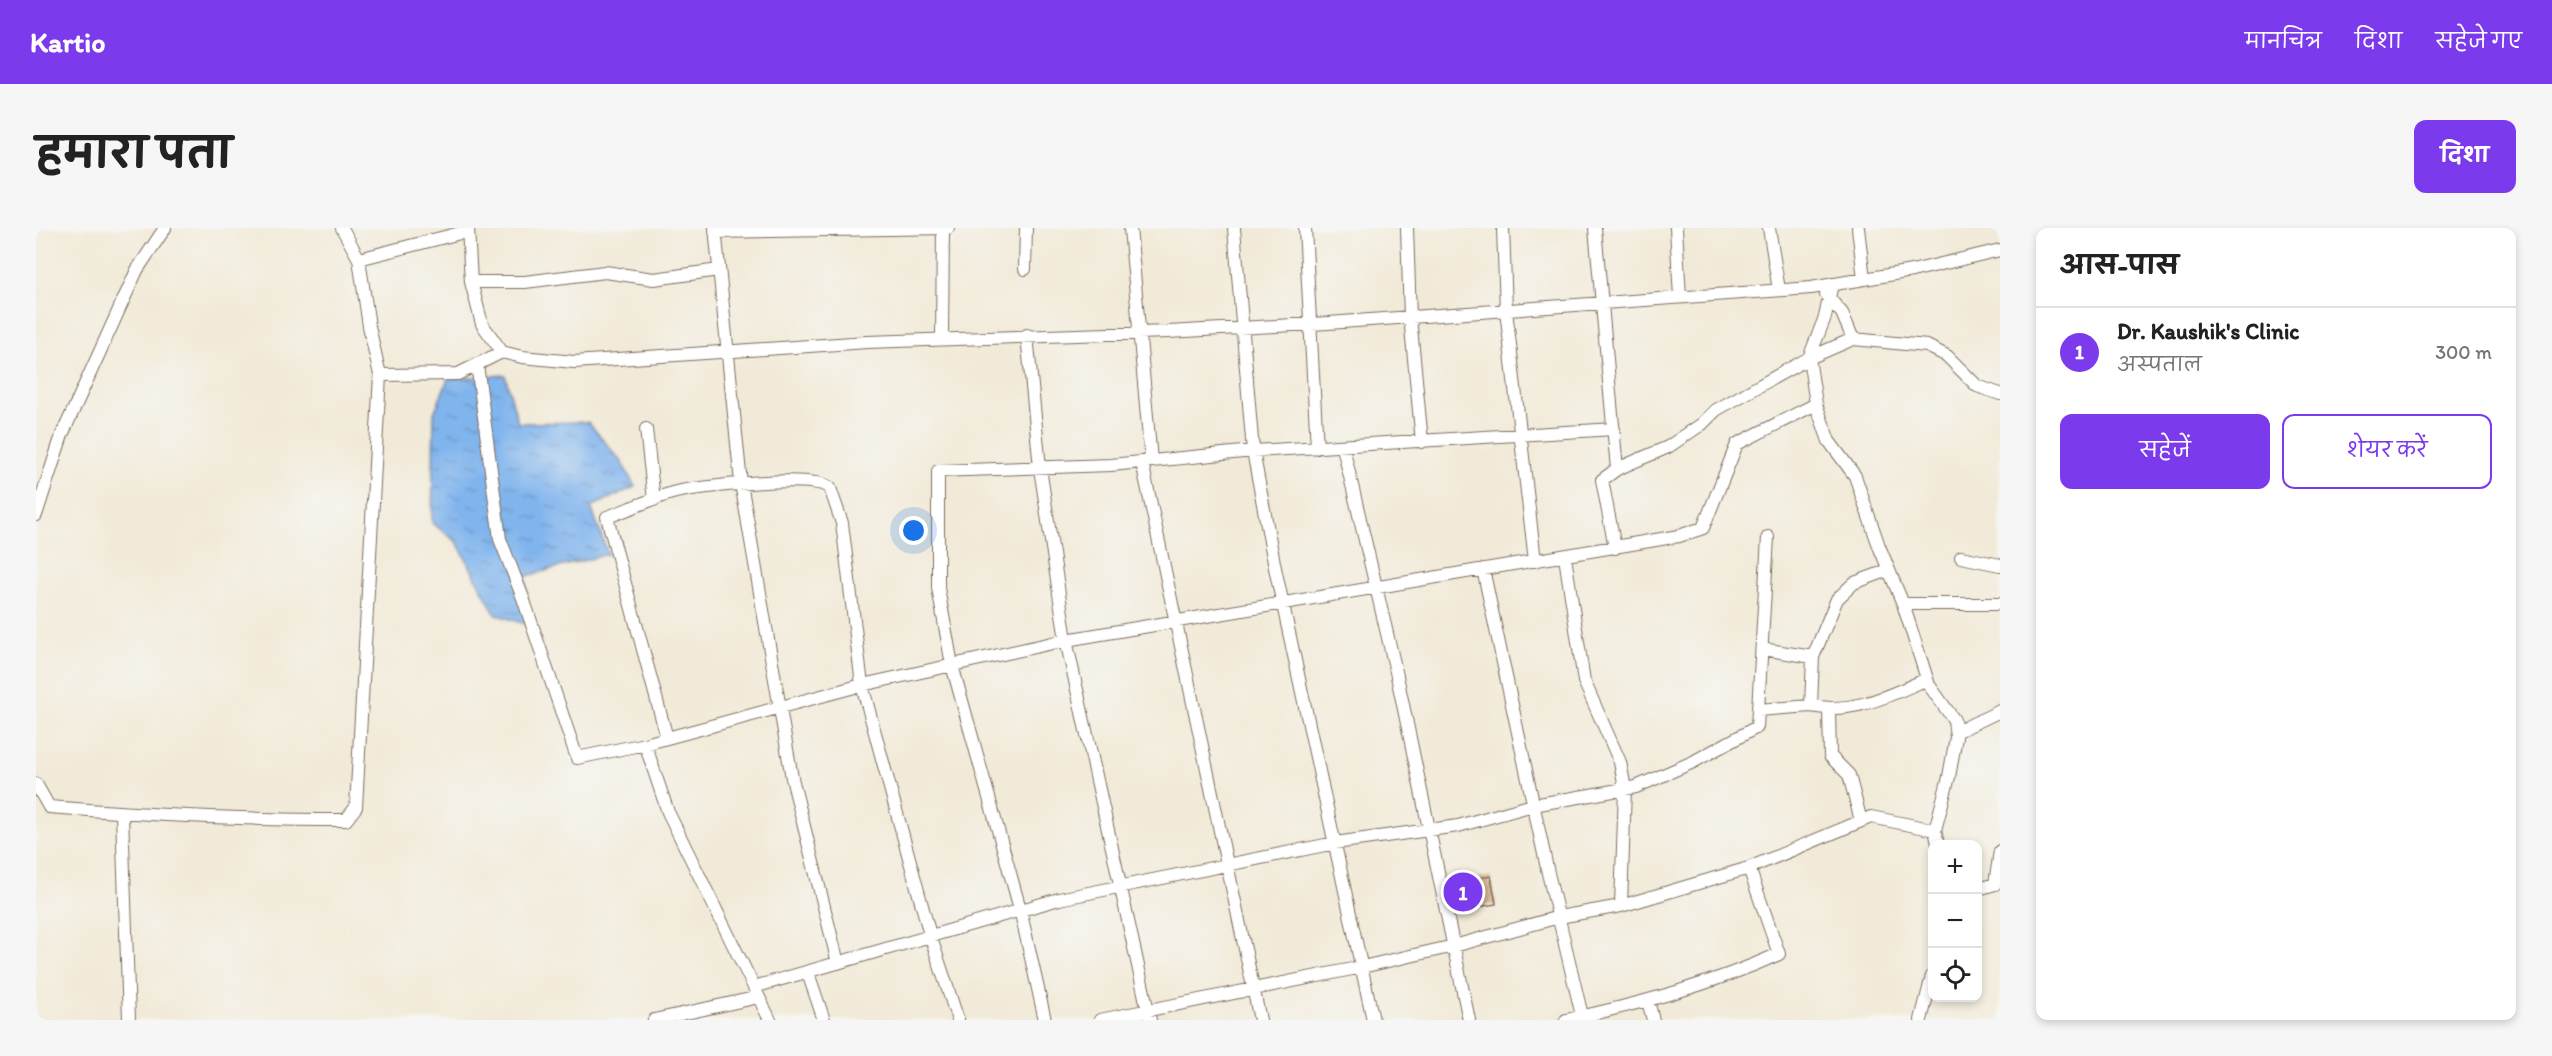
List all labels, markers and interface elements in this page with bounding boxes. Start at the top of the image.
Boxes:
text: Kartio [30,25,105,59]
text: मानचित्र [2245,28,2322,53]
text: दिशा [2355,28,2402,53]
text: सहेजे गए [2435,28,2522,53]
button: दिशा [2414,120,2516,193]
text: हमारा पता [36,127,232,178]
text: आस-पास [2060,249,2179,281]
text: Dr. Kaushik's Clinic [2117,318,2299,345]
text: 1 [2075,340,2084,364]
text: 300 m [2435,340,2492,364]
text: अस्पताल [2117,352,2202,376]
button: सहेजें [2060,414,2270,489]
button: शेयर करें [2282,414,2492,489]
your location [899,516,928,545]
map controls [1928,840,1982,1002]
button: + [1928,840,1982,894]
pin: 1 [1444,870,1482,914]
button: − [1928,894,1982,948]
button: locate [1928,948,1982,1002]

